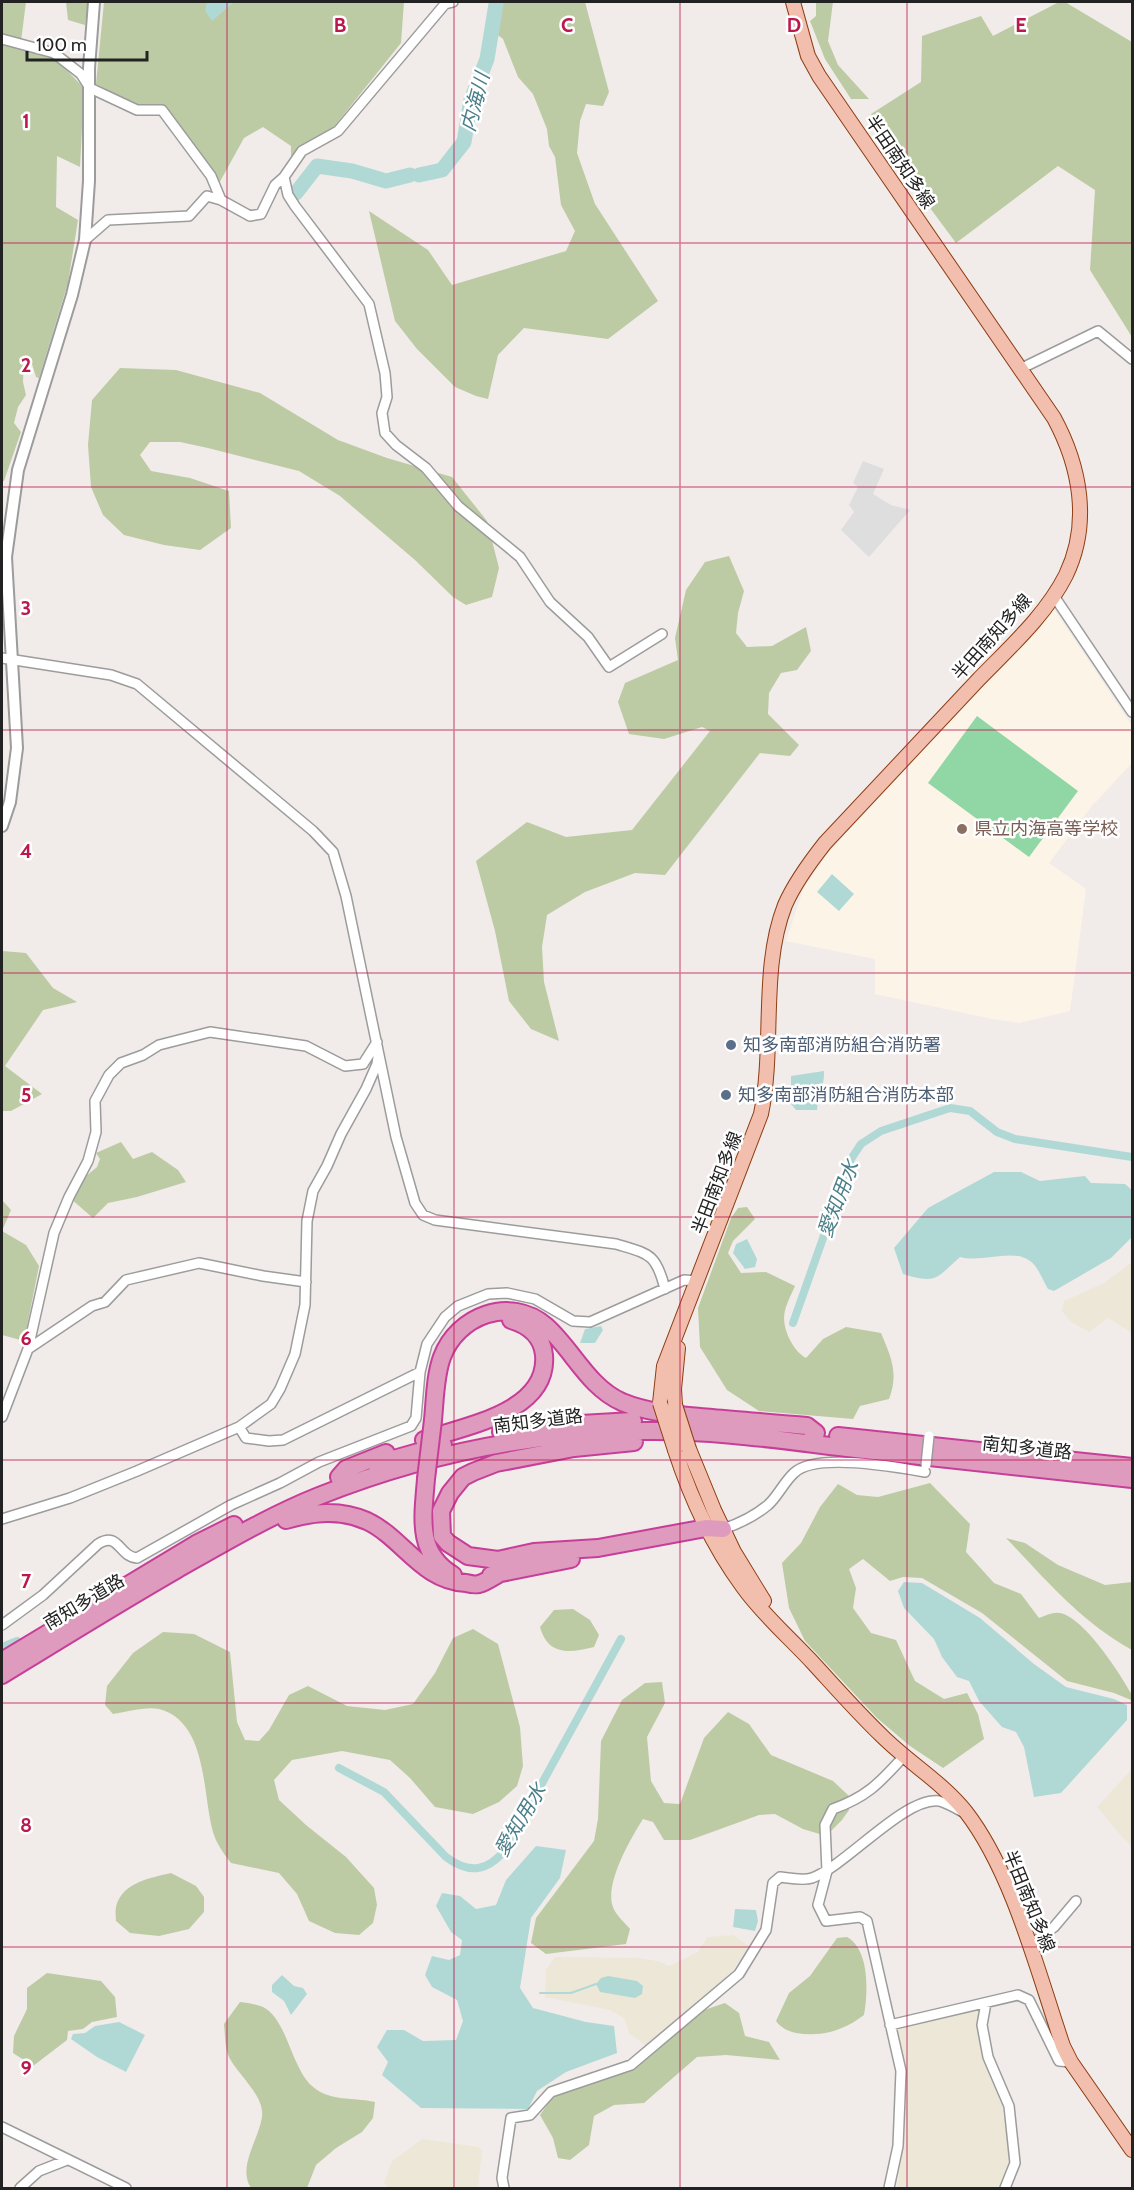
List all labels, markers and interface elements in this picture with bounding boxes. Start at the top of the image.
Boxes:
text: B [334,13,346,37]
text: C [561,13,573,37]
text: D [787,13,801,37]
text: E [1015,13,1027,37]
scale bar [27,24,147,62]
text: 100 m [36,34,87,56]
water label: 内海川 [456,68,495,134]
text: 1 [22,109,30,133]
street label: 半田南知多線 [861,111,939,213]
text: 2 [21,353,31,377]
street label: 半田南知多線 [948,590,1036,684]
text: 3 [21,596,31,620]
place label: 県立内海高等学校 [974,818,1118,840]
marker: 県立内海高等学校 [955,822,969,836]
text: 4 [20,839,32,863]
place label: 知多南部消防組合消防署 [743,1034,941,1056]
marker: 知多南部消防組合消防署 [724,1038,738,1052]
text: 5 [21,1083,31,1107]
place label: 知多南部消防組合消防本部 [738,1084,954,1106]
marker: 知多南部消防組合消防本部 [719,1088,733,1102]
street label: 半田南知多線 [687,1129,747,1237]
water label: 愛知用水 [812,1155,864,1241]
text: 6 [20,1326,32,1350]
street label: 南知多道路 [492,1405,584,1437]
street label: 南知多道路 [981,1432,1073,1464]
text: 7 [21,1569,32,1593]
street label: 南知多道路 [40,1569,128,1635]
water label: 愛知用水 [489,1778,552,1860]
text: 8 [20,1813,32,1837]
street label: 半田南知多線 [999,1847,1059,1955]
text: 9 [20,2056,32,2080]

